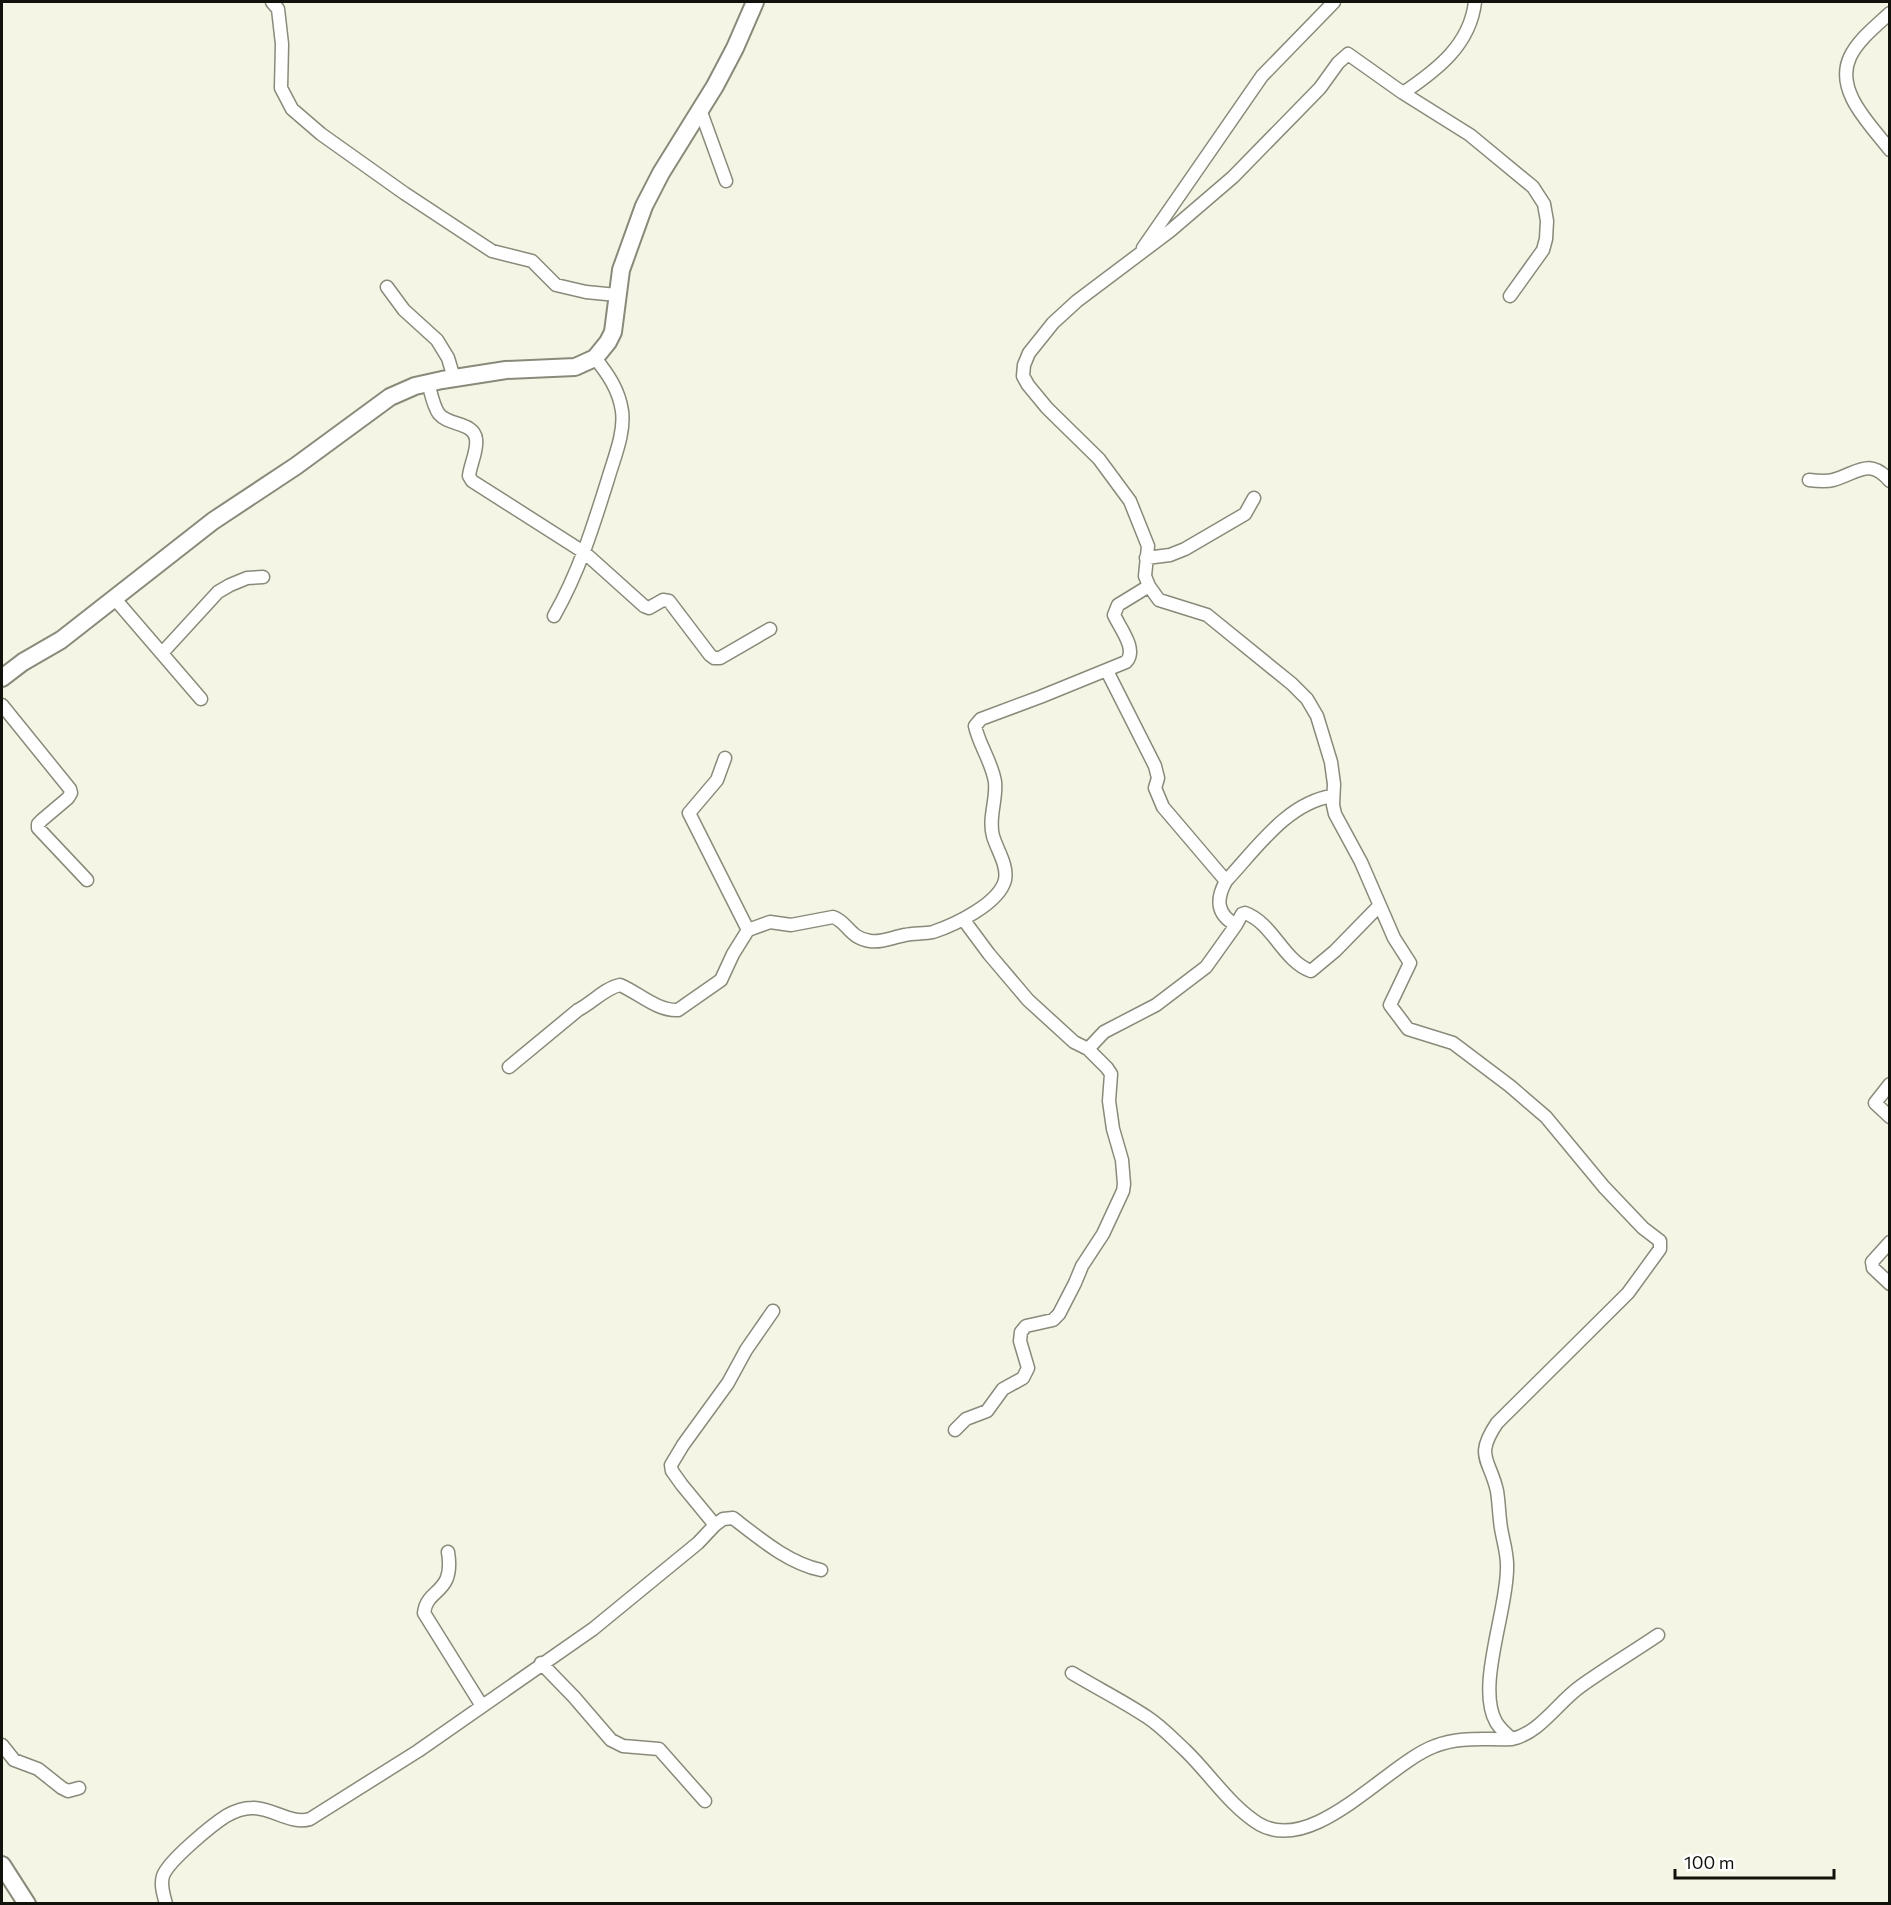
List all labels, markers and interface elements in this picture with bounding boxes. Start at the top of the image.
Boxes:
scale bar [1675,1842,1834,1880]
text: 100 m [1684,1851,1734,1873]

